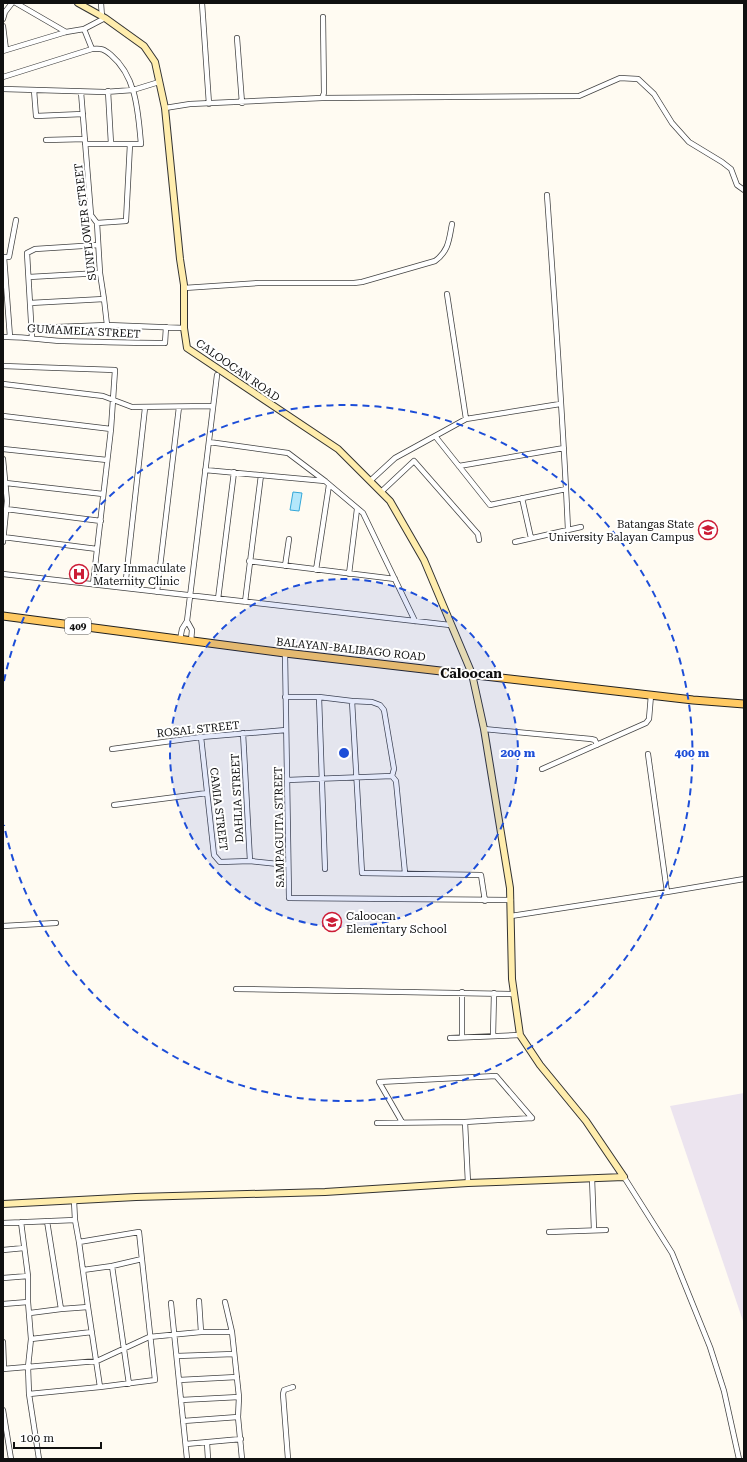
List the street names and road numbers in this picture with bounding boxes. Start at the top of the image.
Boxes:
street label: SUNFLOWER STREET [72,163,99,281]
street label: GUMAMELA STREET [27,322,141,341]
street label: CALOOCAN ROAD [193,337,282,404]
road number: 409 [65,618,91,634]
street label: BALAYAN-BALIBAGO ROAD [276,635,426,664]
street label: ROSAL STREET [156,719,240,740]
street label: DAHLIA STREET [229,753,246,843]
street label: SAMPAGUITA STREET [272,766,287,888]
street label: CAMIA STREET [207,767,230,851]

